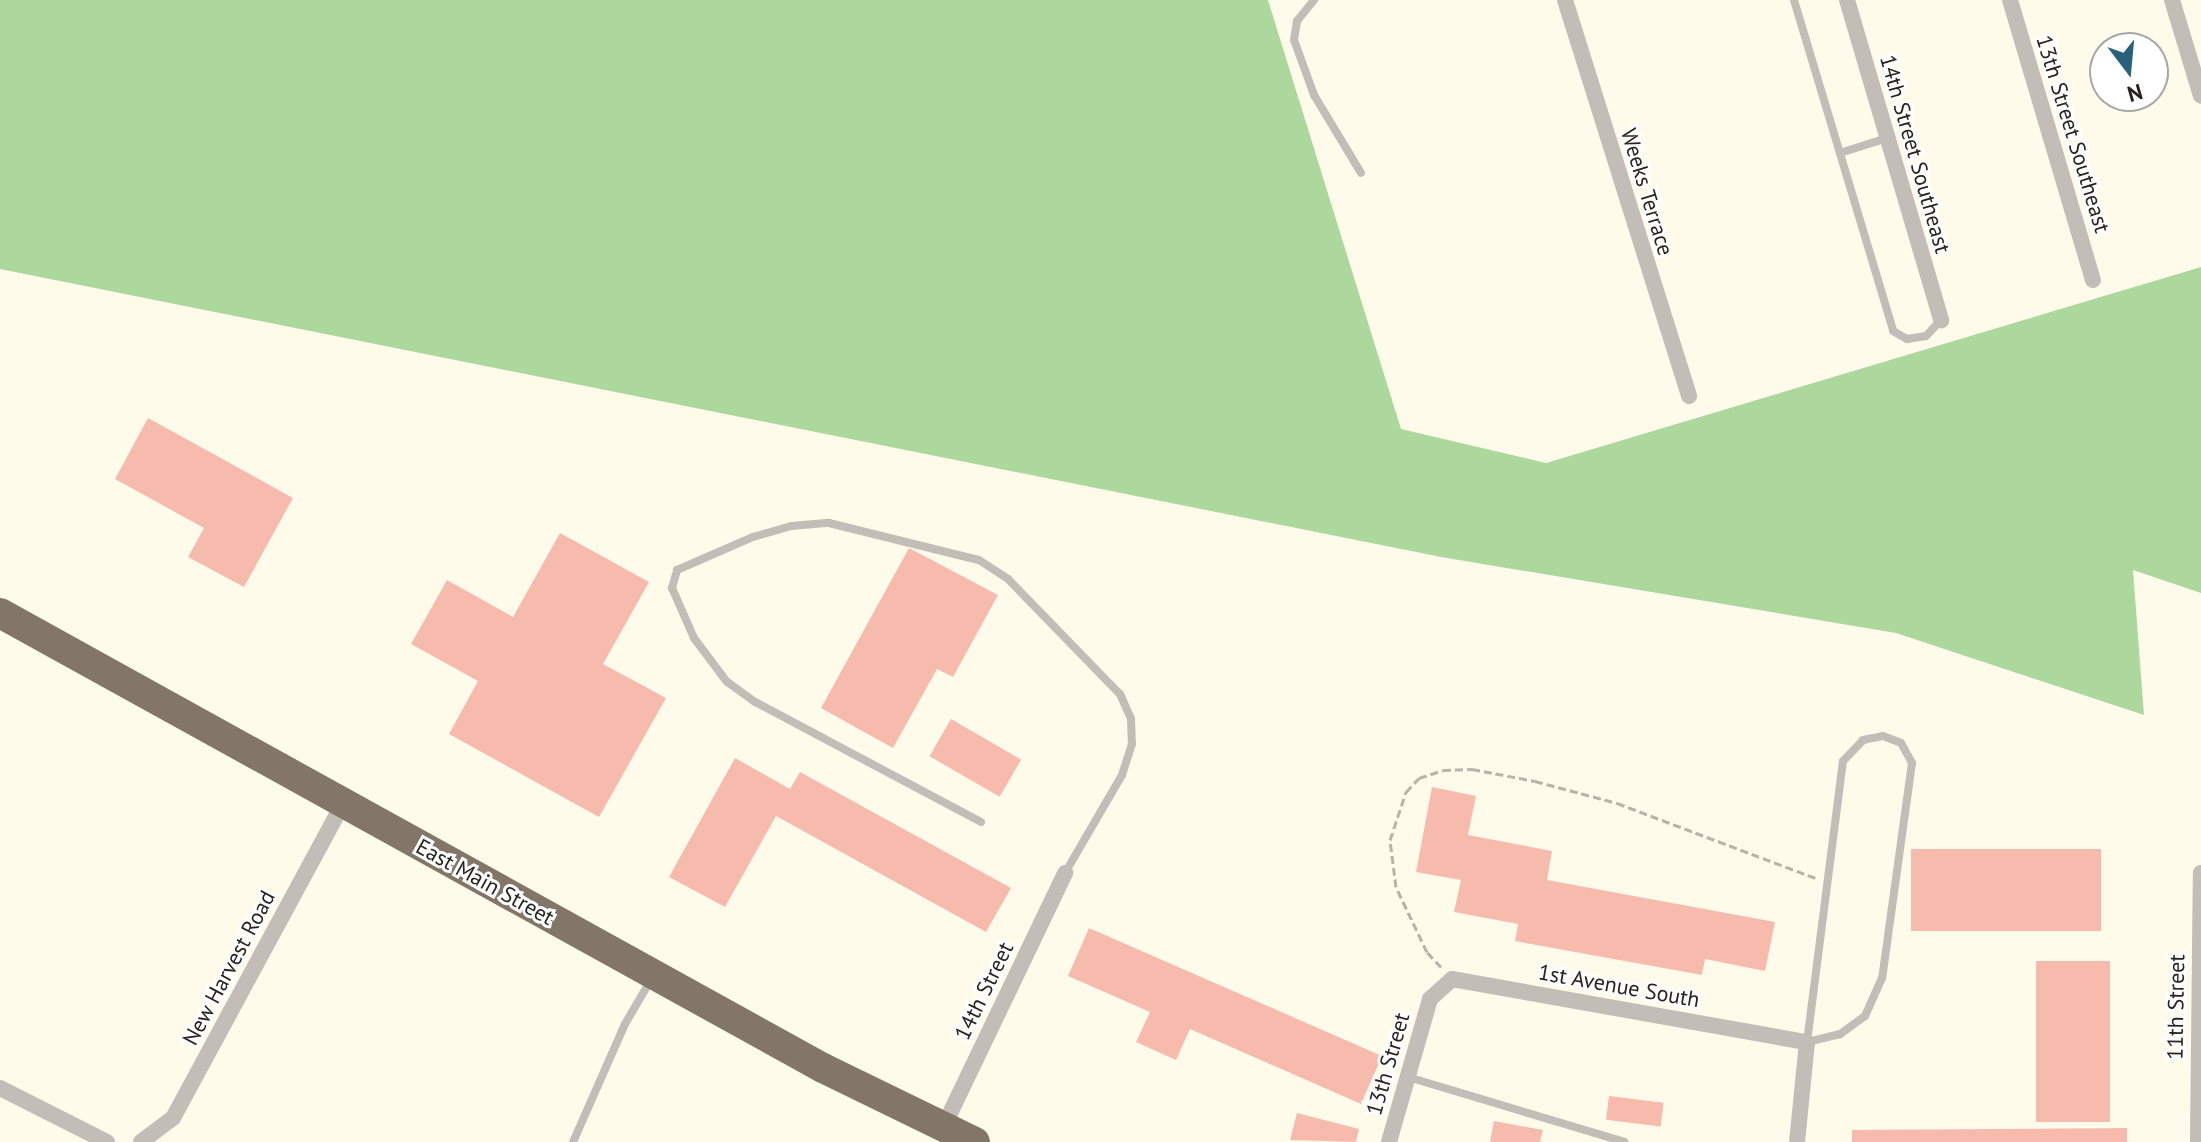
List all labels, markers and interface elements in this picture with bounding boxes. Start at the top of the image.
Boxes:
street label: 13th Street Southeast [2030,32,2116,236]
north arrow [2089,32,2169,112]
street label: 14th Street Southeast [1874,52,1956,256]
text: N [2124,78,2146,109]
street label: Weeks Terrace [1615,125,1679,259]
street label: East Main Street [411,833,559,931]
street label: New Harvest Road [177,886,281,1050]
street label: 14th Street [949,938,1019,1044]
street label: 11th Street [2162,954,2190,1060]
street label: 1st Avenue South [1536,959,1702,1013]
street label: 13th Street [1361,1010,1415,1118]

